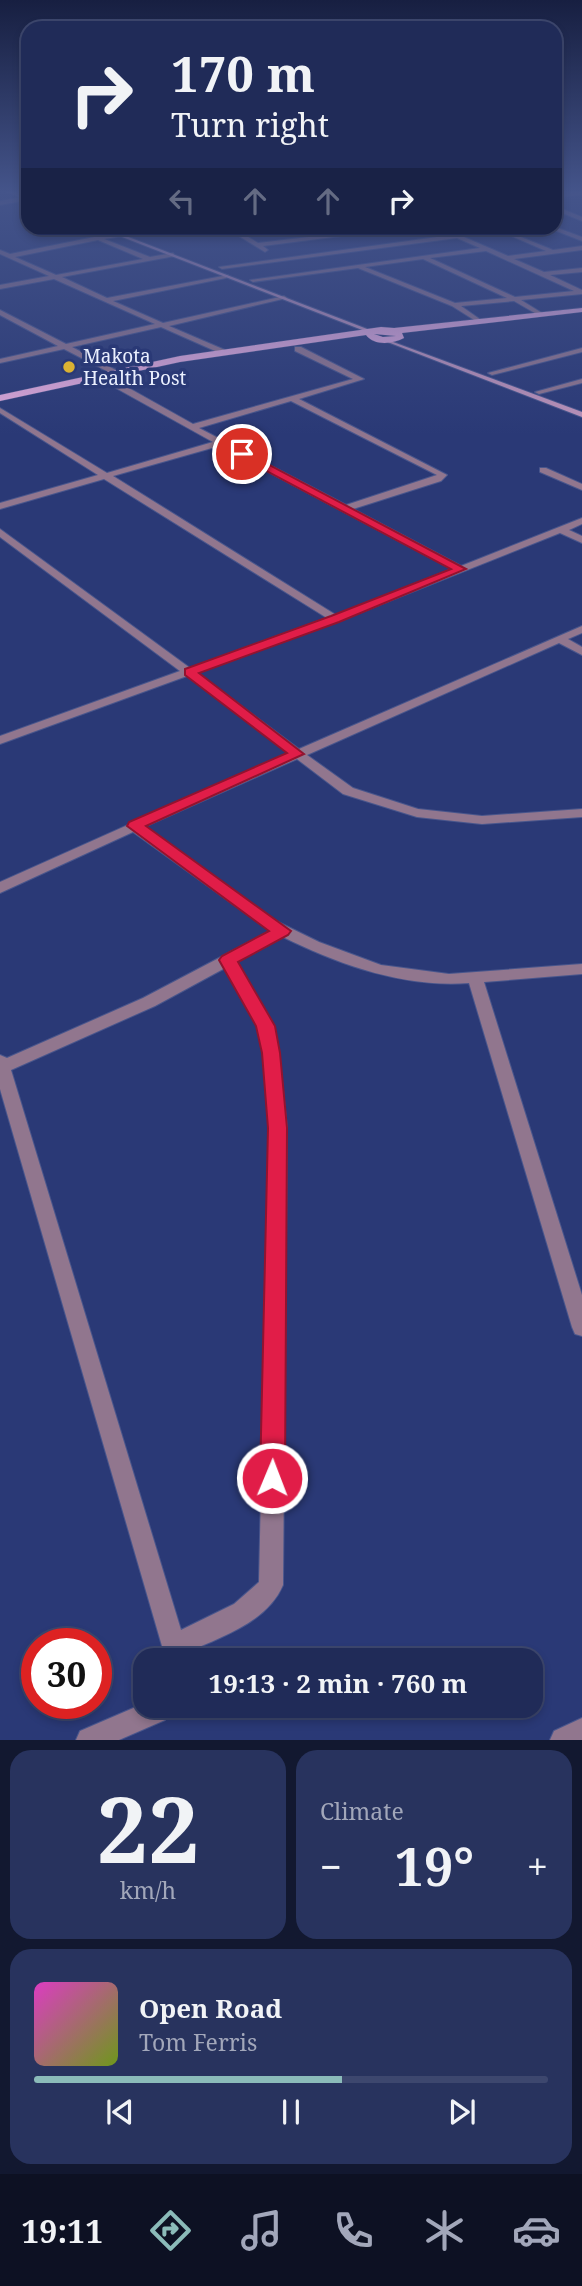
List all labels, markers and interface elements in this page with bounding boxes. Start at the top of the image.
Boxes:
text: 170 m [171,40,315,106]
icon: right [56,49,147,140]
text: Turn right [171,103,329,146]
icon: left [163,182,201,220]
icon: ahead [236,182,274,220]
icon: ahead [309,182,347,220]
icon: right [382,182,420,220]
place label: Makota Health Post [83,343,187,391]
marker: Makota Health Post [61,359,77,375]
pin [212,424,272,484]
icon: arrive [223,435,261,473]
position arrow [235,1441,309,1515]
speed limit sign: 30 [21,1628,112,1719]
text: 19:13 · 2 min · 760 m [208,1665,468,1701]
text: 22 [97,1766,199,1890]
text: Climate [320,1795,404,1827]
text: 19° [395,1830,474,1901]
text: − [320,1840,342,1892]
text: + [527,1840,548,1892]
text: km/h [120,1874,176,1906]
text: Open Road [139,1990,282,2026]
text: Tom Ferris [139,2026,257,2058]
icon: previous [101,2093,139,2131]
icon: pause [272,2093,310,2131]
icon: next [443,2093,481,2131]
icon: directions [146,2206,195,2255]
icon: music [237,2206,286,2255]
icon: phone [329,2206,378,2255]
icon: climate [420,2206,469,2255]
icon: car [512,2206,561,2255]
text: 19:11 [21,2209,103,2252]

